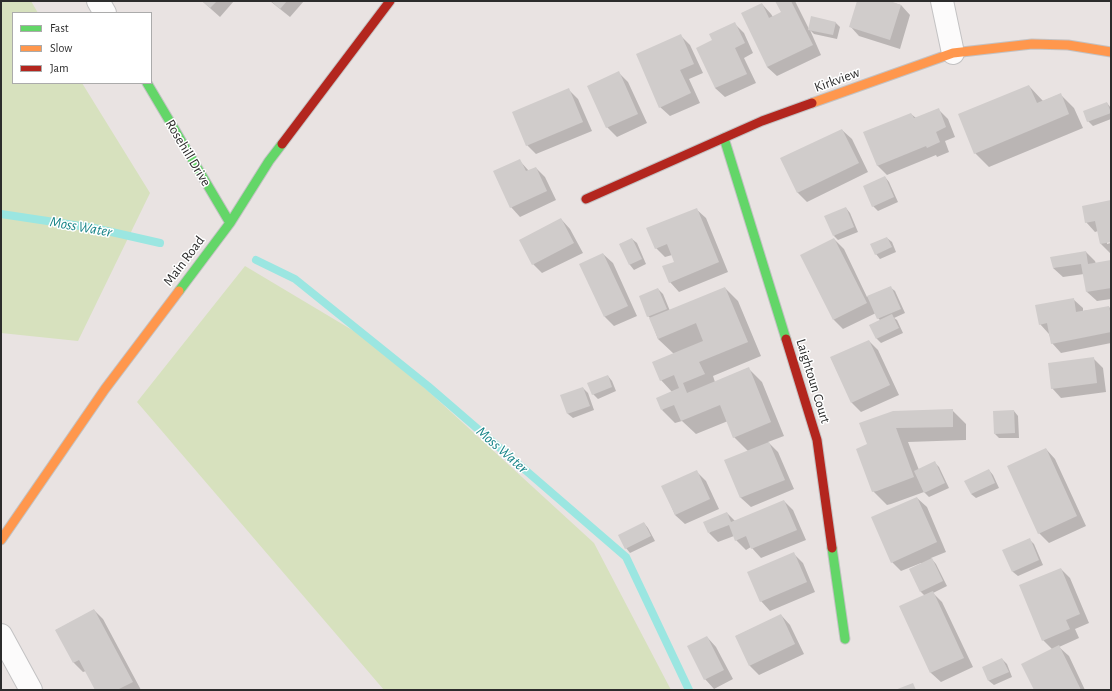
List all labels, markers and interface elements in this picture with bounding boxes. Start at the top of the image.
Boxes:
legend [12,12,152,84]
text: Fast [50,22,69,34]
text: Slow [50,42,72,54]
text: Jam [50,62,69,74]
street label: Kirkview [812,64,862,96]
street label: Rosehill Drive [162,117,214,189]
water label: Moss Water [49,213,113,241]
street label: Main Road [160,233,208,289]
street label: Laightoun Court [792,337,834,425]
water label: Moss Water [472,423,532,477]

